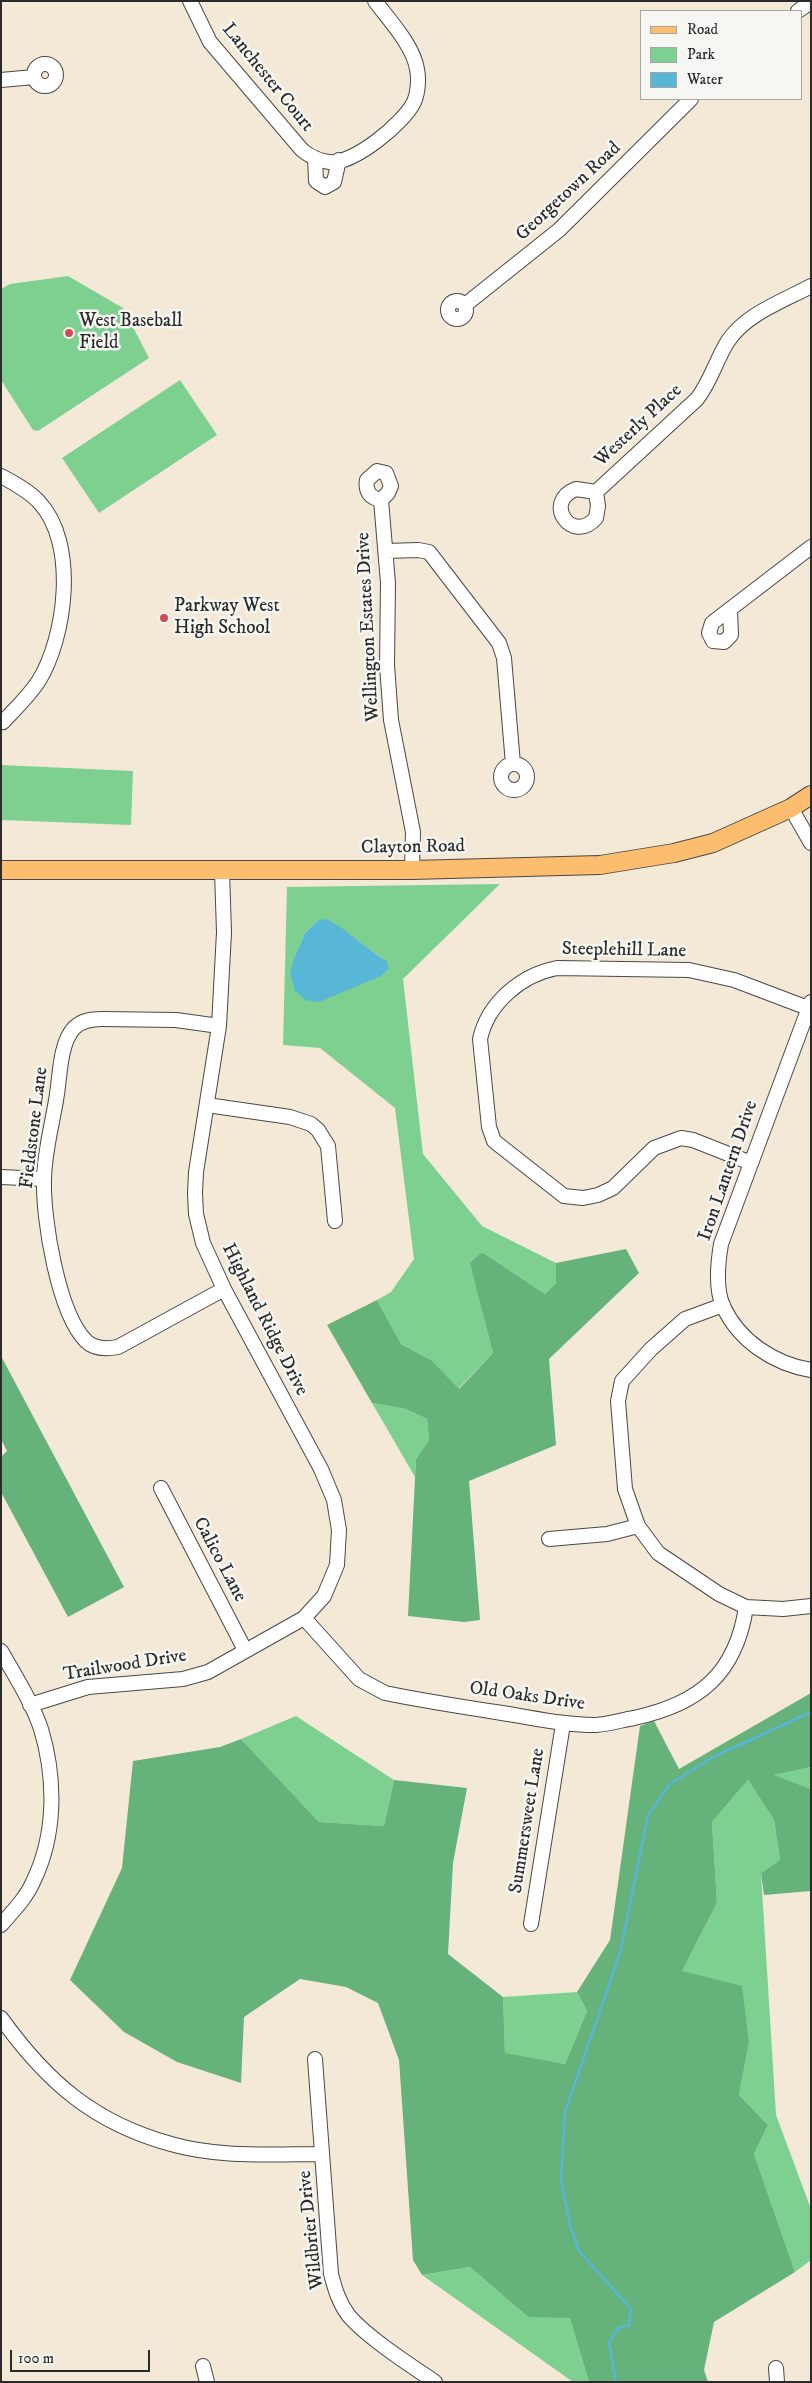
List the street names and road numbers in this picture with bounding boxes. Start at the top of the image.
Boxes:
street label: Lanchester Court [216,19,318,137]
street label: Georgetown Road [512,138,626,246]
street label: Westerly Place [591,380,687,472]
street label: Wellington Estates Drive [353,532,385,722]
street label: Clayton Road [361,836,465,860]
street label: Steeplehill Lane [562,939,686,963]
street label: Fieldstone Lane [16,1066,54,1190]
street label: Iron Lantern Drive [694,1098,764,1244]
street label: Highland Ridge Drive [216,1240,312,1400]
street label: Calico Lane [187,1514,251,1606]
street label: Trailwood Drive [62,1645,188,1687]
street label: Old Oaks Drive [468,1678,586,1716]
street label: Summersweet Lane [505,1747,551,1895]
street label: Wildbrier Drive [294,2169,330,2291]

